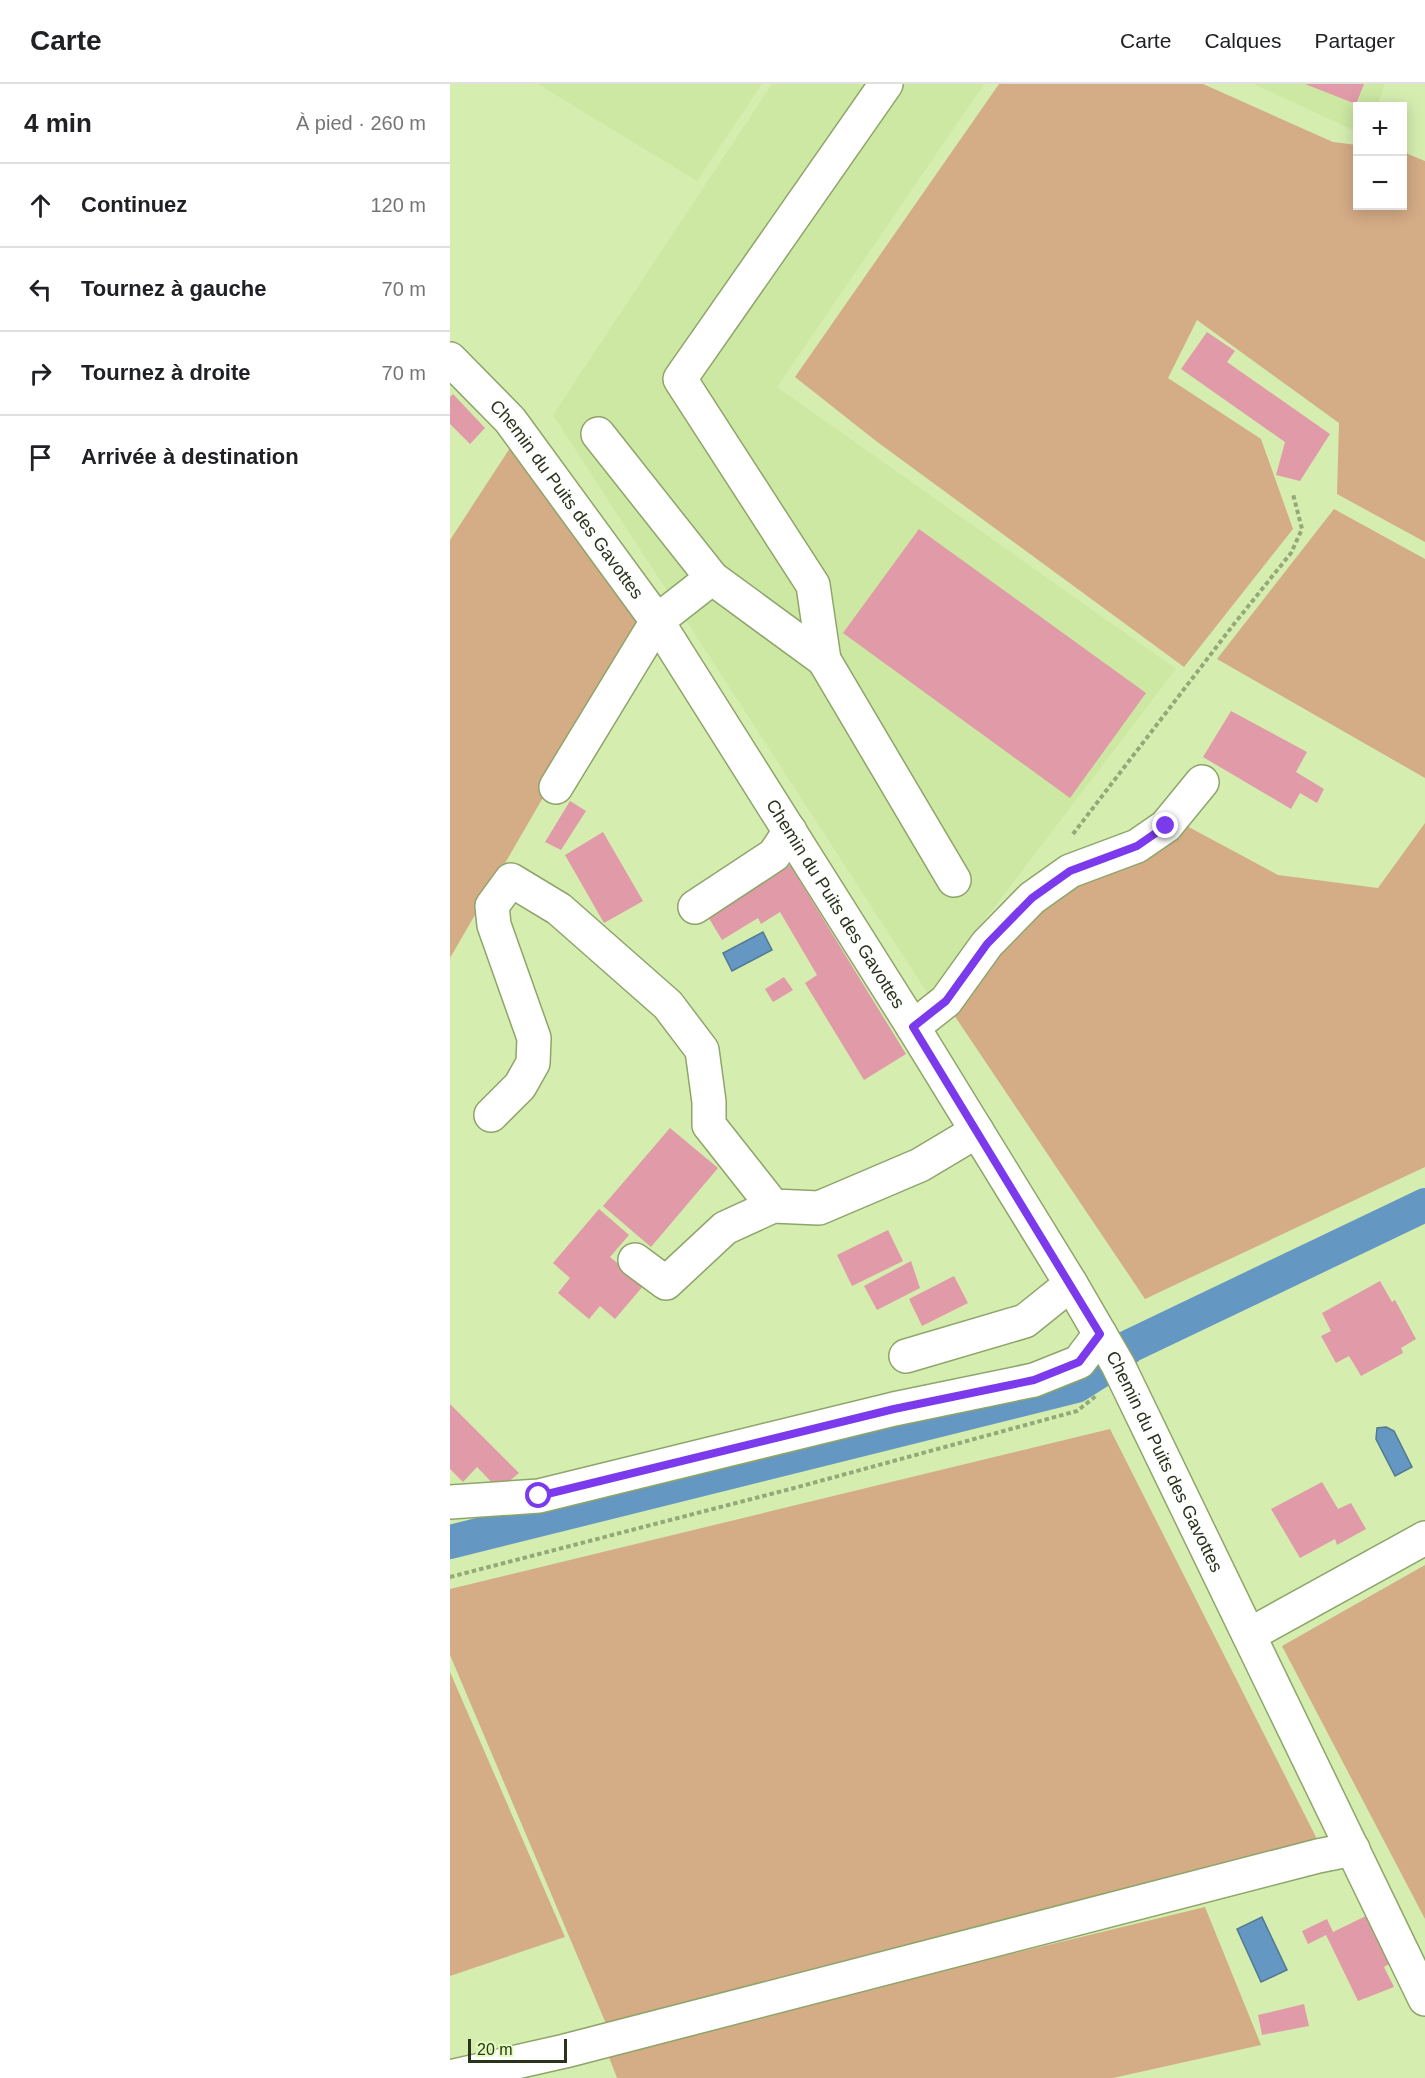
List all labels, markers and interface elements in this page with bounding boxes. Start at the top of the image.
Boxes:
text: Carte [30,25,102,56]
text: Carte [1120,29,1171,52]
text: Calques [1204,29,1281,52]
text: Partager [1314,29,1395,52]
map controls [1353,102,1407,210]
button: + [1353,102,1407,156]
text: 4 min [24,108,92,138]
text: À pied · 260 m [296,112,426,134]
button: − [1353,156,1407,210]
icon: ahead [24,189,57,222]
text: Continuez [81,192,187,217]
text: 120 m [370,194,426,216]
icon: left [24,273,57,306]
text: Tournez à gauche [81,276,266,301]
text: 70 m [382,278,426,300]
icon: right [24,357,57,390]
text: Tournez à droite [81,360,251,385]
text: 70 m [382,362,426,384]
street label: Chemin du Puits des Gavottes [486,396,647,603]
icon: arrive [24,441,57,474]
text: Arrivée à destination [81,444,299,469]
street label: Chemin du Puits des Gavottes [762,796,909,1012]
route end [1152,812,1178,838]
street label: Chemin du Puits des Gavottes [1102,1347,1227,1575]
route start [525,1482,551,1508]
scale bar [468,2036,567,2064]
text: 20 m [477,2041,513,2058]

